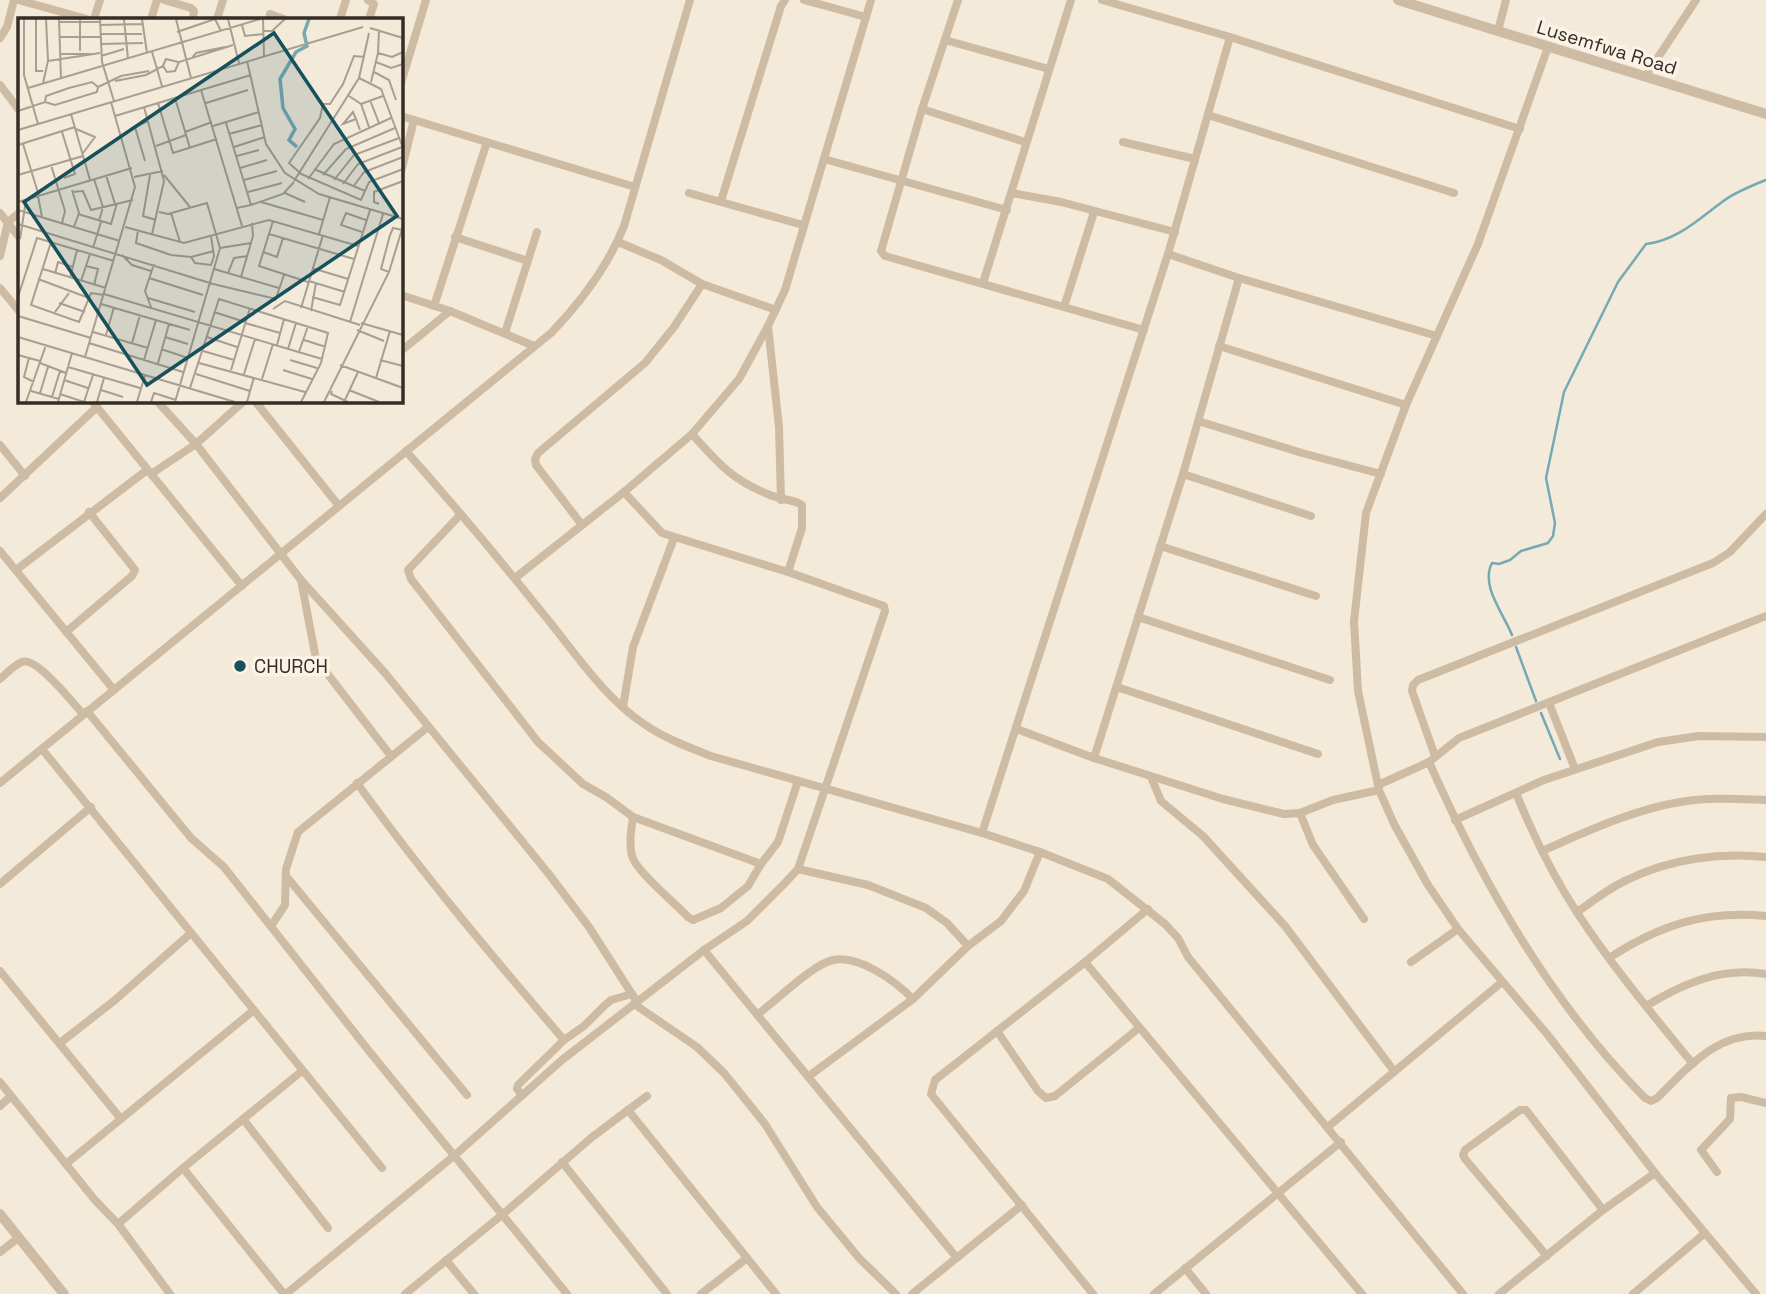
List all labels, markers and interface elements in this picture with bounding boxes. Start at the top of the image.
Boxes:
street label: Lusemfwa Road [1534,14,1680,81]
inset map [18,18,402,402]
place label: CHURCH [254,654,328,679]
marker: CHURCH [232,658,248,674]

